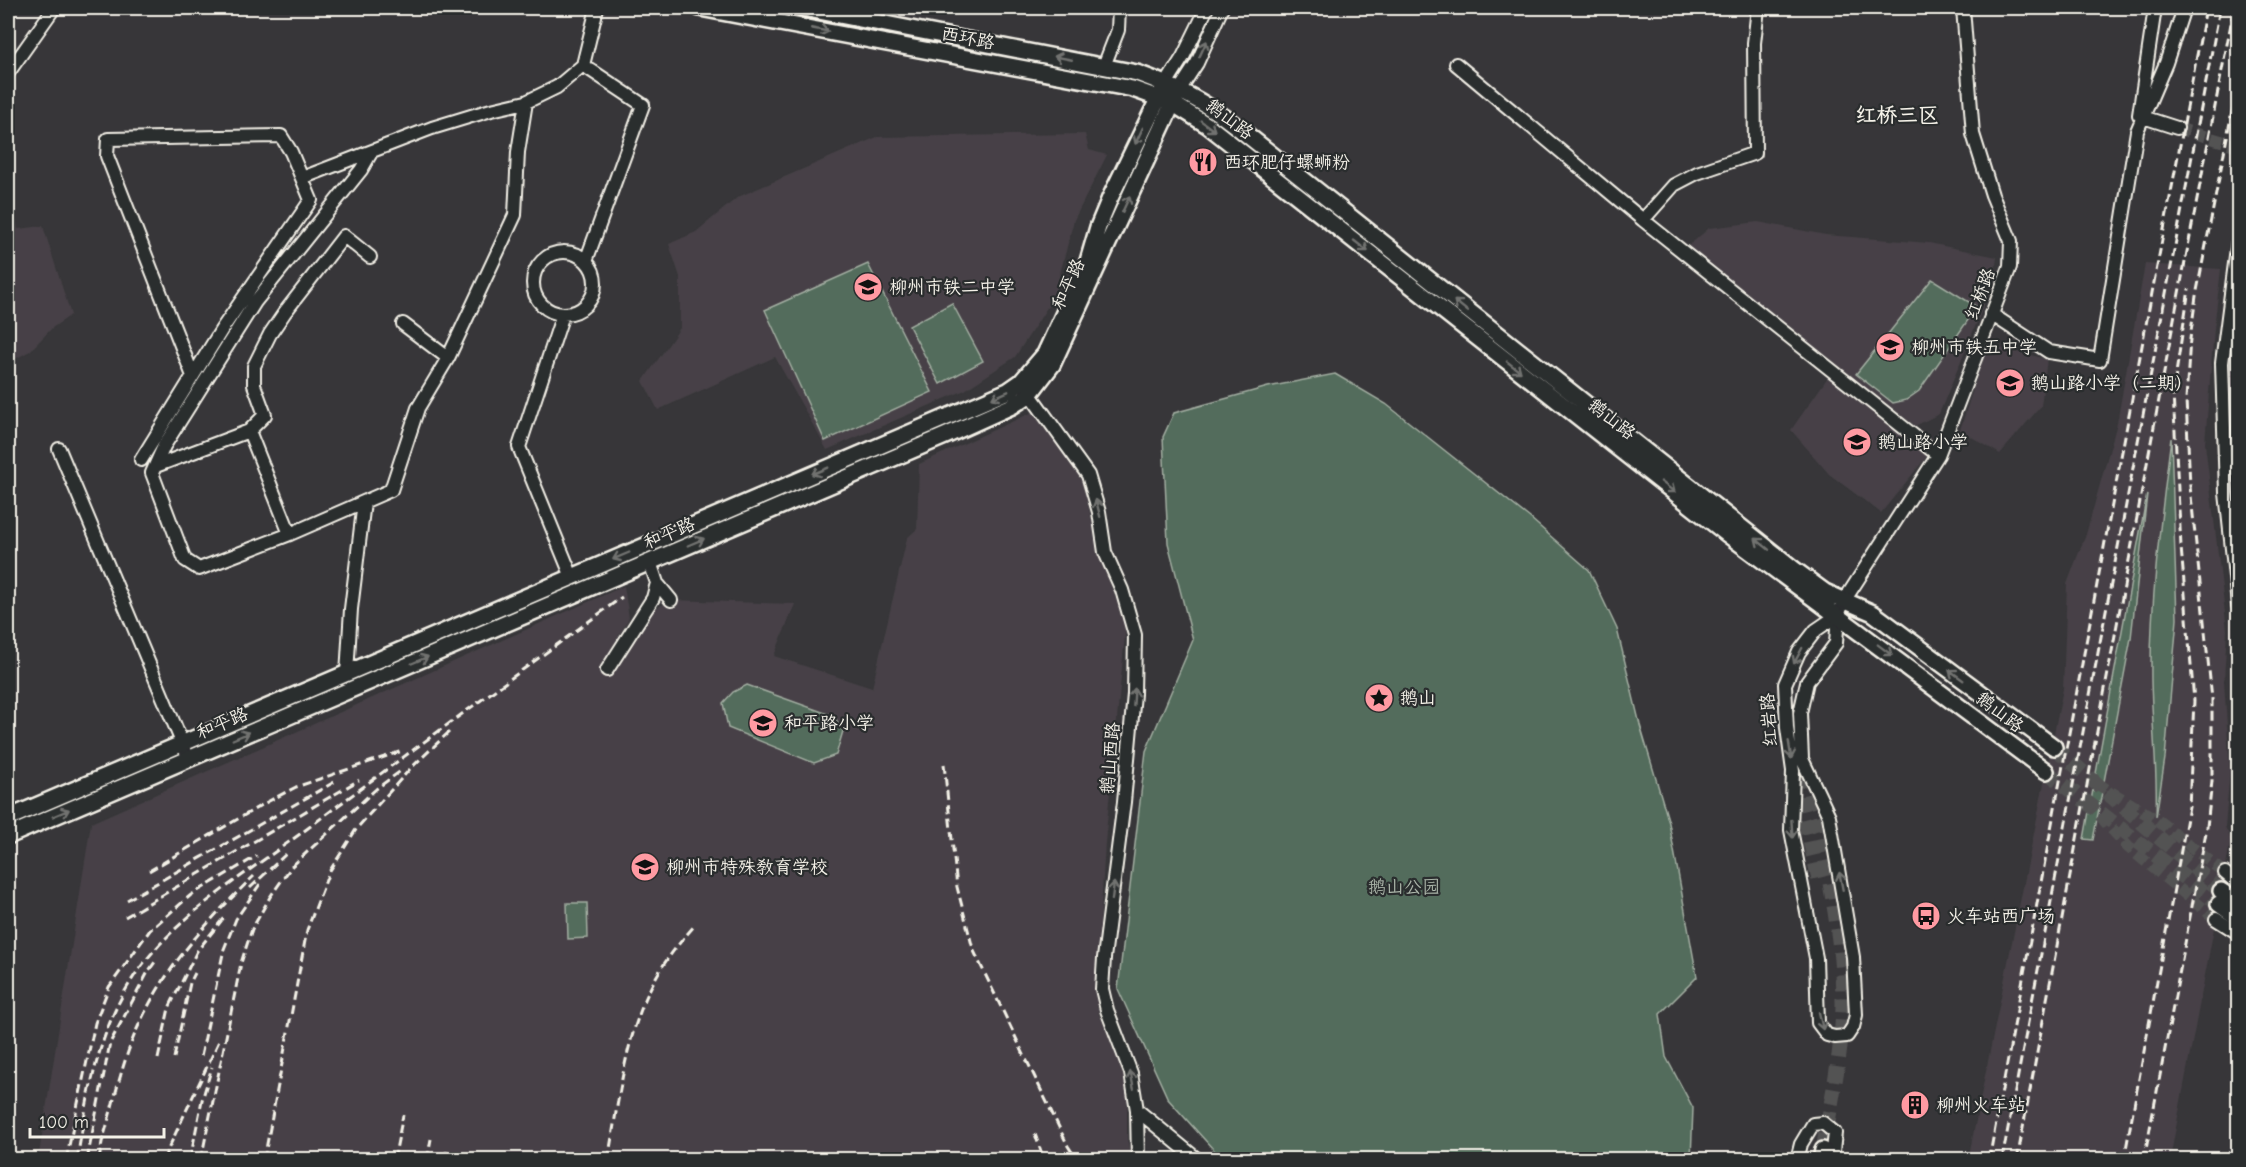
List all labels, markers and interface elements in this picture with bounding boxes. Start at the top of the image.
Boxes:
street label: 西环路 [939,23,996,54]
one-way arrow [809,25,829,36]
one-way arrow [1198,41,1209,59]
one-way arrow [1053,52,1073,63]
street label: 鹅山路 [1202,95,1258,144]
district label: 红桥三区 [1855,103,1939,127]
one-way arrow [1199,119,1215,132]
one-way arrow [1133,126,1145,144]
restaurant icon: 西环肥仔螺蛳粉 [1187,146,1219,178]
place label: 西环肥仔螺蛳粉 [1224,152,1350,173]
one-way arrow [1121,196,1133,214]
one-way arrow [1353,240,1369,253]
street label: 和平路 [1048,255,1089,313]
street label: 红桥路 [1961,265,2000,323]
school or university icon: 柳州市铁二中学 [852,271,884,303]
place label: 柳州市铁二中学 [889,277,1015,298]
one-way arrow [1453,299,1469,312]
school or university icon: 柳州市铁五中学 [1874,331,1906,363]
place label: 柳州市铁五中学 [1911,337,2037,358]
one-way arrow [1506,360,1522,373]
school or university icon: 鹅山路小学（二期） [1994,367,2026,399]
place label: 鹅山路小学（二期） [2031,373,2193,394]
one-way arrow [991,390,1009,401]
street label: 鹅山路 [1584,394,1639,444]
school or university icon: 鹅山路小学 [1841,426,1873,458]
place label: 鹅山路小学 [1878,432,1968,453]
one-way arrow [811,466,830,477]
one-way arrow [1659,481,1675,494]
one-way arrow [1091,499,1103,518]
street label: 和平路 [640,513,698,554]
one-way arrow [686,536,705,547]
one-way arrow [1755,537,1771,550]
one-way arrow [613,551,631,562]
one-way arrow [1877,644,1893,656]
one-way arrow [1792,646,1803,664]
one-way arrow [410,654,429,665]
one-way arrow [1949,669,1965,681]
place icon: 鹅山 [1363,682,1395,714]
one-way arrow [1128,688,1139,708]
place label: 鹅山 [1400,688,1436,709]
street label: 鹅山路 [1972,688,2028,737]
street label: 红岩路 [1757,692,1782,748]
street label: 和平路 [193,703,251,744]
school or university icon: 和平路小学 [747,707,779,739]
place label: 和平路小学 [784,713,874,734]
street label: 鹅山西路 [1097,721,1124,795]
one-way arrow [231,730,249,741]
one-way arrow [1785,739,1796,759]
one-way arrow [52,807,70,818]
one-way arrow [1787,819,1798,839]
school or university icon: 柳州市特殊教育学校 [629,851,661,883]
place label: 柳州市特殊教育学校 [666,857,828,878]
one-way arrow [1836,872,1847,891]
park label: 鹅山公园 [1368,877,1440,898]
one-way arrow [1108,882,1119,901]
bus stop icon: 火车站西广场 [1910,900,1942,932]
place label: 火车站西广场 [1947,906,2055,927]
one-way arrow [1815,1011,1827,1030]
one-way arrow [1126,1071,1137,1091]
building icon: 柳州火车站 [1899,1089,1931,1121]
place label: 柳州火车站 [1936,1095,2026,1116]
scale bar [30,1101,164,1139]
text: 100 m [39,1112,89,1133]

